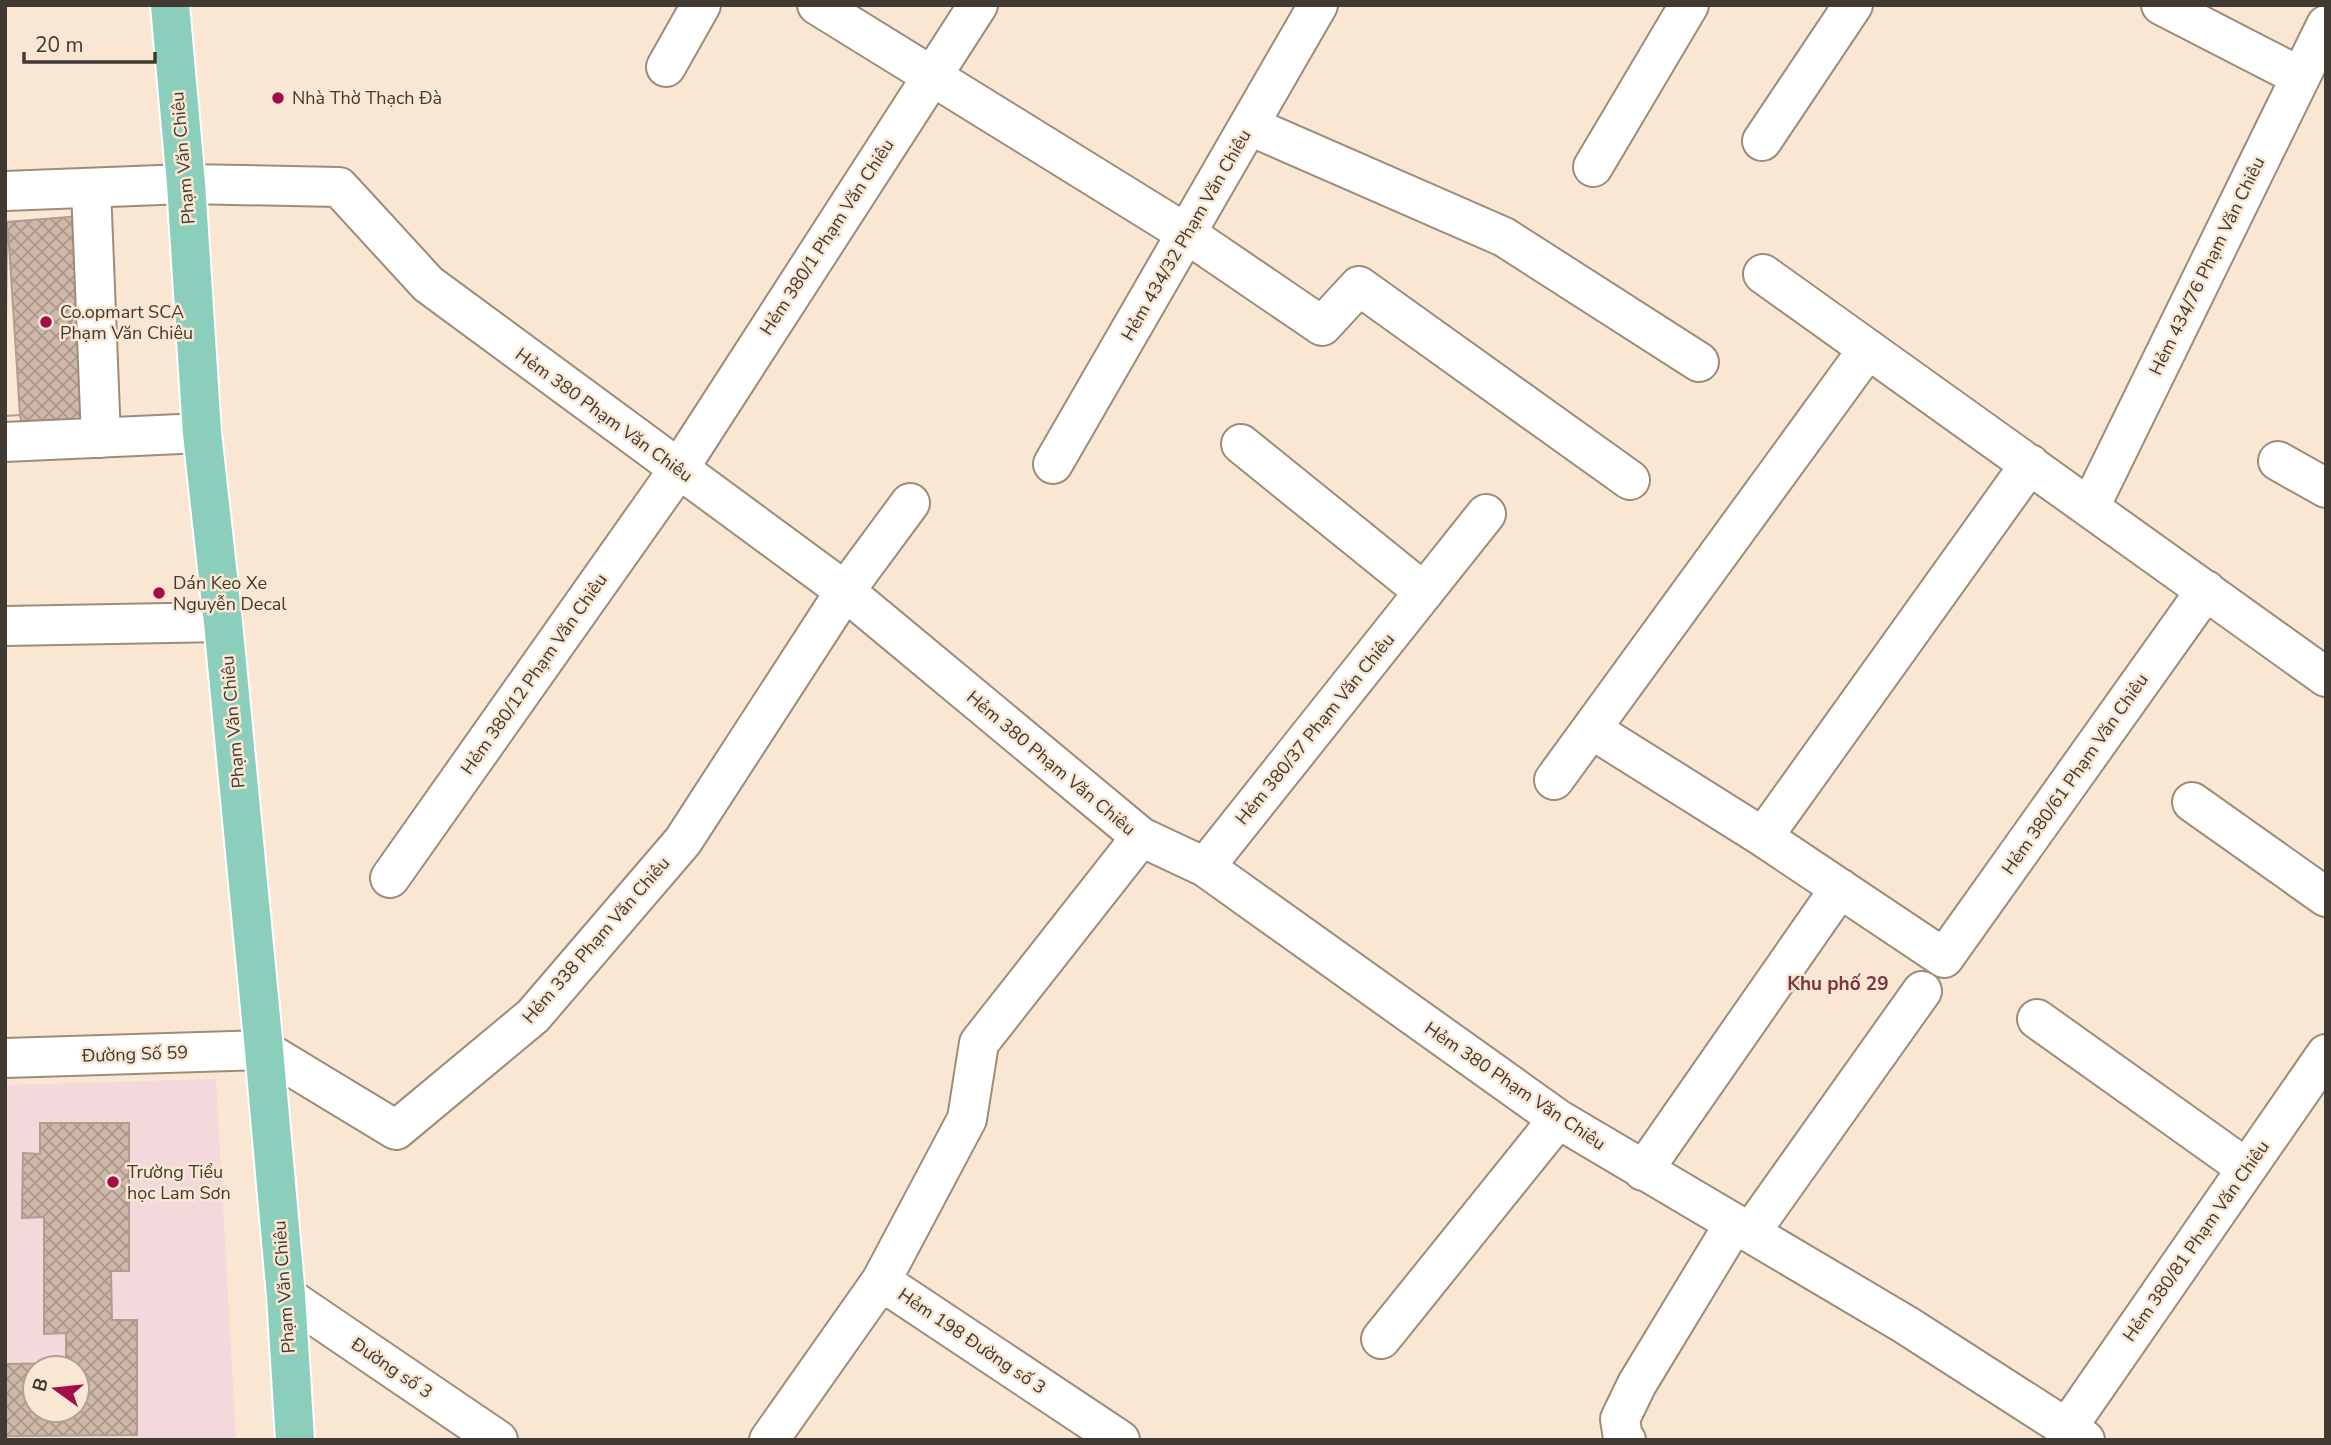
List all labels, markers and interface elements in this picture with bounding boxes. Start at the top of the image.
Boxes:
scale bar [24,21,156,65]
text: 20 m [35,31,84,59]
place label: Nhà Thờ Thạch Đà [292,86,442,110]
marker: Nhà Thờ Thạch Đà [270,90,286,106]
street label: Phạm Văn Chiêu [165,91,201,225]
street label: Hẻm 434/32 Phạm Văn Chiêu [1116,125,1256,345]
street label: Hẻm 380/1 Phạm Văn Chiêu [754,134,900,340]
street label: Hẻm 434/76 Phạm Văn Chiêu [2144,153,2270,379]
place label: Co.opmart SCA Phạm Văn Chiêu [60,300,193,345]
marker: Co.opmart SCA Phạm Văn Chiêu [38,314,54,330]
street label: Hẻm 380 Phạm Văn Chiêu [511,343,697,487]
street label: Hẻm 380/12 Phạm Văn Chiêu [455,569,613,779]
place label: Dán Keo Xe Nguyễn Decal [173,571,287,616]
marker: Dán Keo Xe Nguyễn Decal [151,585,167,601]
street label: Hẻm 380/37 Phạm Văn Chiêu [1230,628,1400,830]
street label: Phạm Văn Chiêu [215,655,251,789]
street label: Hẻm 380/61 Phạm Văn Chiêu [1996,669,2154,879]
street label: Hẻm 380 Phạm Văn Chiêu [962,685,1140,841]
street label: Hẻm 338 Phạm Văn Chiêu [517,852,675,1028]
district label: Khu phố 29 [1787,971,1889,997]
street label: Hẻm 380 Phạm Văn Chiêu [1420,1016,1610,1156]
street label: Đường Số 59 [81,1040,188,1068]
street label: Hẻm 380/81 Phạm Văn Chiêu [2117,1136,2275,1346]
place label: Trường Tiểu học Lam Sơn [127,1160,231,1205]
marker: Trường Tiểu học Lam Sơn [105,1174,121,1190]
street label: Phạm Văn Chiêu [267,1220,301,1354]
street label: Hẻm 198 Đường số 3 [893,1283,1051,1399]
street label: Đường số 3 [346,1332,437,1404]
north arrow [21,1354,91,1424]
text: B [26,1375,55,1395]

